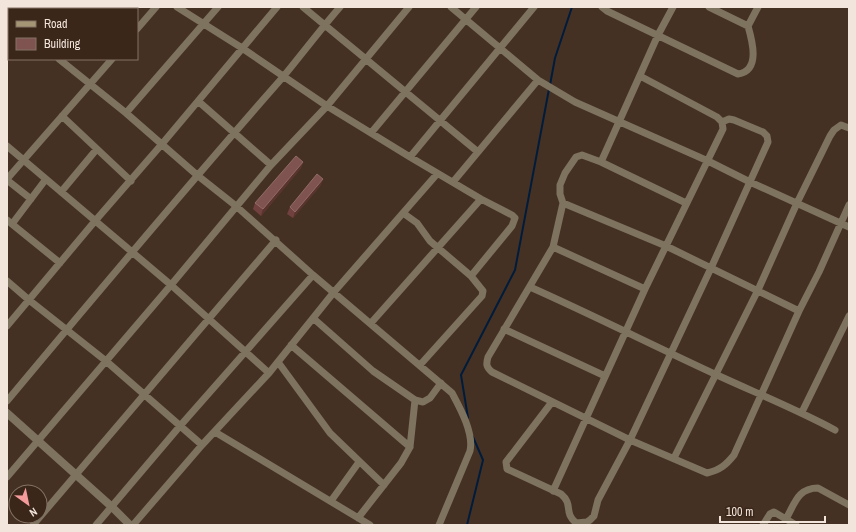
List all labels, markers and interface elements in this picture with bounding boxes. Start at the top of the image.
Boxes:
legend [8,8,138,60]
text: Road [44,16,68,32]
text: Building [44,36,81,52]
north arrow [8,484,48,524]
scale bar [720,498,825,524]
text: 100 m [726,504,753,520]
text: N [27,505,40,520]

